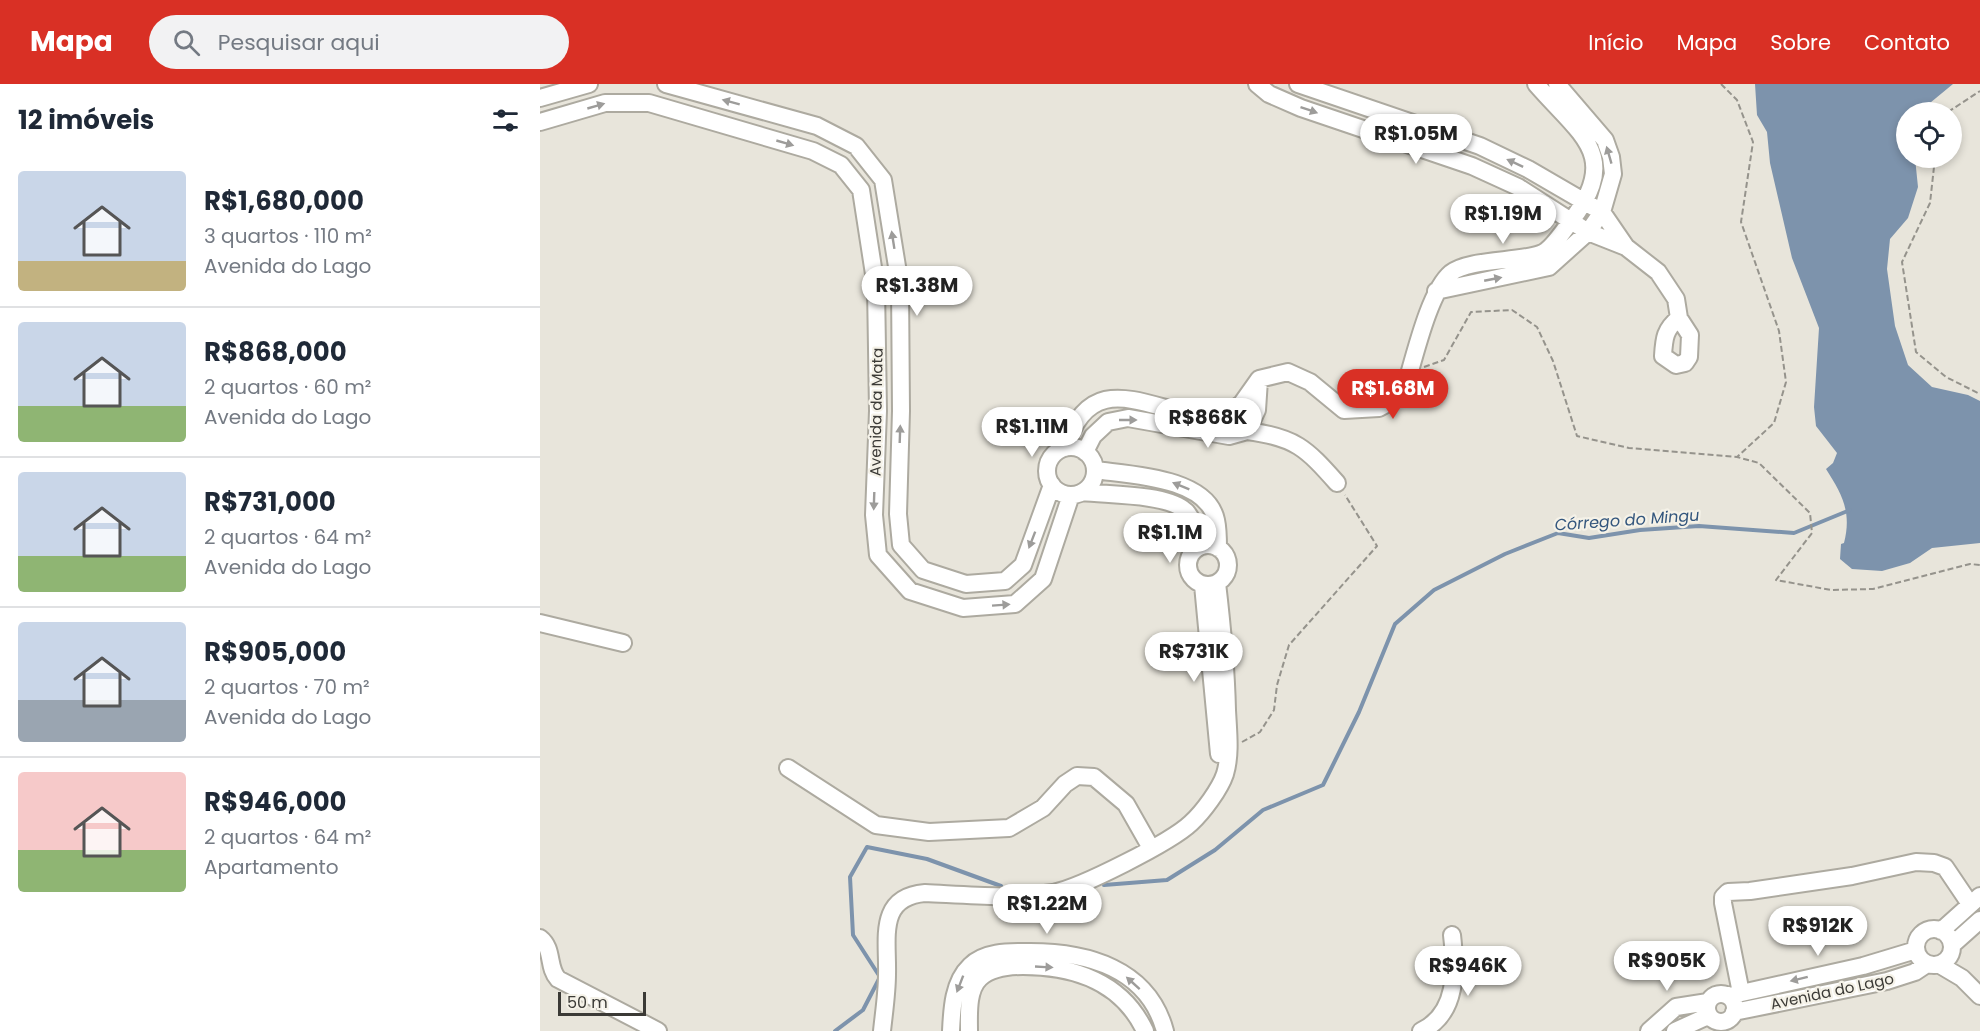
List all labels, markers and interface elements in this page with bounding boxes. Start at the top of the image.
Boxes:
search box [149,15,569,69]
text: Mapa [30,22,113,61]
icon: search [170,26,203,59]
text: Pesquisar aqui [218,27,380,58]
text: Início [1588,28,1643,57]
text: Mapa [1676,28,1737,57]
text: Sobre [1770,28,1831,57]
text: Contato [1864,28,1950,57]
one-way arrow [722,97,740,106]
one-way arrow [587,101,605,110]
text: 12 imóveis [18,102,154,138]
map controls [1896,102,1962,168]
button: locate [1896,102,1962,168]
icon: filters [489,104,522,137]
one-way arrow [1300,106,1318,116]
pin: R$1.05M [1361,114,1471,165]
text: R$1.05M [1374,119,1458,147]
one-way arrow [776,138,794,148]
one-way arrow [1604,146,1613,164]
one-way arrow [1506,158,1523,167]
text: R$1,680,000 [204,183,364,219]
pin: R$1.19M [1448,194,1558,245]
icon: home [66,195,138,267]
text: R$1.19M [1464,199,1542,227]
text: 3 quartos · 110 m² [204,222,372,250]
one-way arrow [888,230,897,249]
text: Avenida do Lago [204,252,371,280]
pin: R$1.38M [862,266,972,317]
text: R$1.38M [876,271,958,299]
one-way arrow [1484,274,1503,283]
text: R$868,000 [204,334,347,370]
icon: home [66,346,138,418]
street label: Avenida da Mata [864,348,888,476]
pin: R$1.68M [1338,369,1448,420]
text: 2 quartos · 60 m² [204,373,371,401]
text: R$1.68M [1351,374,1435,402]
pin: R$868K [1159,398,1257,449]
text: Avenida do Lago [204,403,371,431]
text: R$868K [1169,403,1247,431]
pin: R$1.11M [977,407,1087,458]
text: R$1.11M [996,412,1068,440]
one-way arrow [1118,415,1137,425]
one-way arrow [896,425,905,444]
one-way arrow [1171,481,1189,491]
text: R$731,000 [204,484,336,520]
one-way arrow [870,492,879,511]
icon: home [66,496,138,568]
water label: Córrego do Mingu [1554,503,1700,537]
pin: R$1.1M [1121,513,1219,564]
text: R$1.1M [1137,518,1203,546]
text: 2 quartos · 64 m² [204,523,371,551]
one-way arrow [1027,531,1036,549]
text: Avenida do Lago [204,553,371,581]
one-way arrow [991,600,1010,610]
pin: R$731K [1145,632,1243,683]
text: R$905,000 [204,634,346,670]
text: R$731K [1159,637,1229,665]
icon: home [66,646,138,718]
text: 2 quartos · 70 m² [204,673,370,701]
text: Avenida do Lago [204,703,371,731]
text: R$946,000 [204,784,347,820]
icon: home [66,796,138,868]
text: 2 quartos · 64 m² [204,823,371,851]
text: Apartamento [204,853,339,881]
pin: R$1.22M [992,884,1102,935]
text: R$1.22M [1007,889,1087,917]
pin: R$912K [1769,906,1867,957]
text: R$912K [1782,911,1854,939]
pin: R$905K [1618,941,1716,992]
pin: R$946K [1419,946,1517,997]
text: R$905K [1628,946,1706,974]
text: R$946K [1429,951,1507,979]
one-way arrow [1034,962,1053,972]
street label: Avenida do Lago [1768,968,1896,1014]
one-way arrow [1789,974,1808,984]
one-way arrow [955,975,965,993]
one-way arrow [1126,976,1141,990]
scale bar [558,989,646,1016]
text: 50 m [567,991,608,1014]

